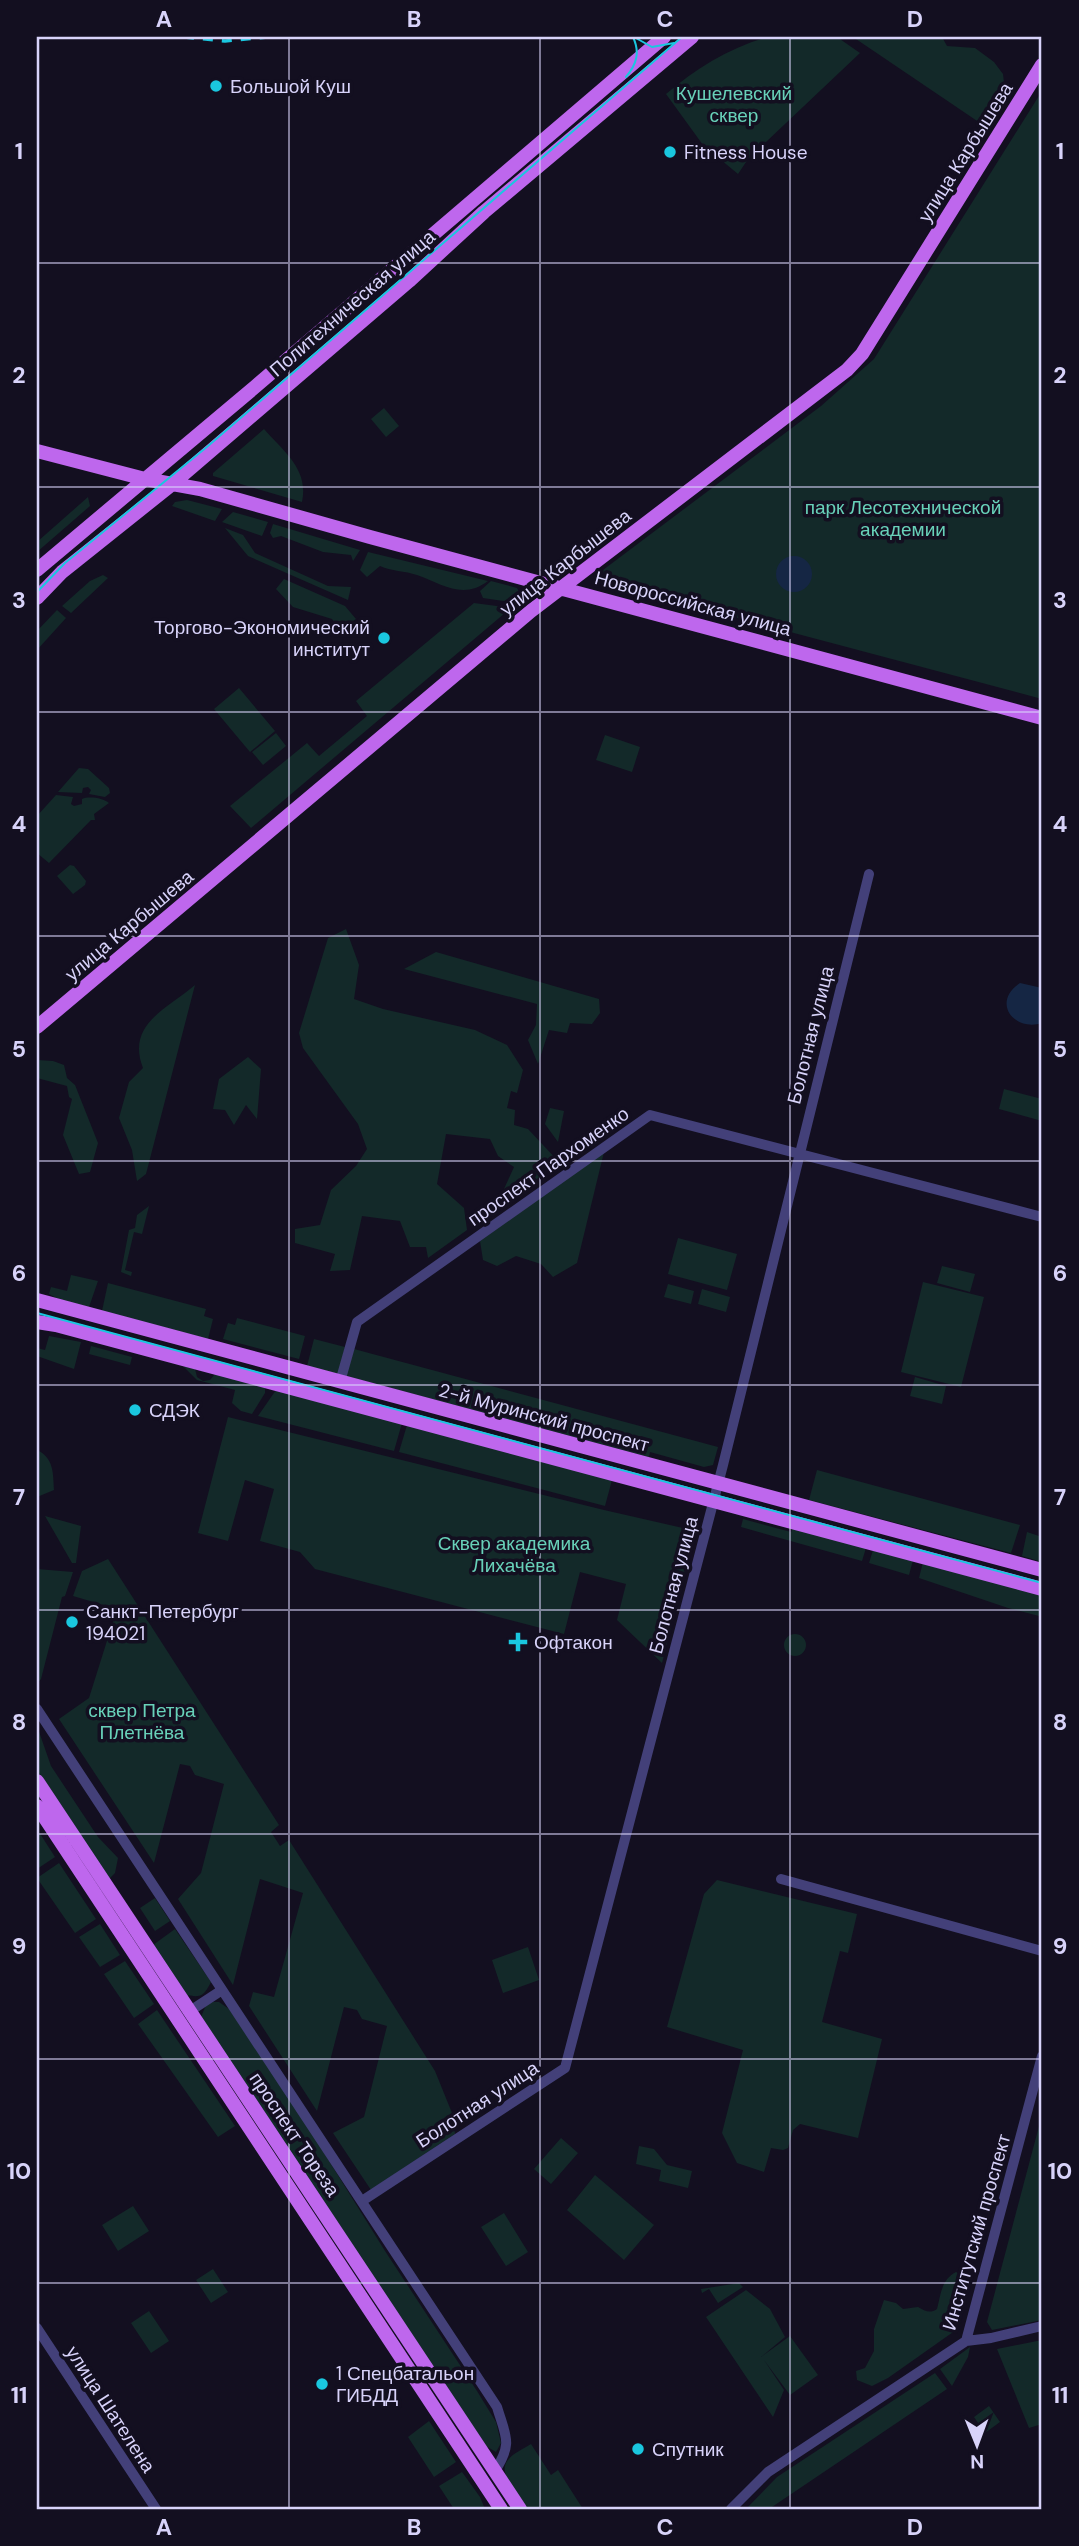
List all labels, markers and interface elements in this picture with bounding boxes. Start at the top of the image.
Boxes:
text: A [156,4,172,34]
text: B [407,4,421,34]
text: C [657,4,673,34]
text: D [907,4,923,34]
place label: Большой Куш [230,74,351,99]
street label: улица Карбышева [912,77,1019,227]
marker: Большой Куш [208,78,224,94]
park label: Кушелевский сквер [676,81,792,128]
text: 1 [15,136,23,166]
text: 1 [1056,136,1064,166]
place label: Fitness House [684,140,807,165]
marker: Fitness House [662,144,678,160]
street label: Политехническая улица [264,224,441,382]
text: 2 [12,360,26,390]
text: 2 [1053,360,1067,390]
park label: парк Лесотехнической академии [805,495,1001,542]
street label: улица Карбышева [494,503,636,622]
street label: Новороссийская улица [592,565,794,642]
text: 3 [12,585,26,615]
text: 3 [1053,585,1067,615]
place label: Торгово-Экономический институт [154,615,370,662]
marker: Торгово-Экономический институт [376,630,392,646]
text: 4 [12,809,27,839]
text: 4 [1053,809,1068,839]
street label: улица Карбышева [60,864,199,986]
street label: Болотная улица [781,963,840,1107]
text: 5 [12,1034,26,1064]
text: 5 [1053,1034,1067,1064]
street label: проспект Пархоменко [463,1101,634,1232]
text: 6 [12,1258,26,1288]
text: 6 [1053,1258,1067,1288]
street label: 2-й Муринский проспект [436,1377,652,1458]
place label: СДЭК [149,1398,200,1423]
marker: СДЭК [127,1402,143,1418]
text: 7 [13,1482,25,1512]
text: 7 [1054,1482,1066,1512]
street label: Болотная улица [643,1513,704,1657]
park label: Сквер академика Лихачёва [438,1531,591,1578]
place label: Санкт-Петербург 194021 [86,1599,239,1646]
marker: Санкт-Петербург 194021 [64,1614,80,1630]
place label: Офтакон [534,1630,613,1655]
marker: Офтакон [508,1632,528,1652]
park label: сквер Петра Плетнёва [88,1698,196,1745]
text: 8 [12,1707,26,1737]
text: 8 [1053,1707,1067,1737]
text: 9 [12,1931,26,1961]
text: 9 [1053,1931,1067,1961]
street label: Болотная улица [411,2055,544,2153]
street label: проспект Тореза [244,2067,346,2202]
street label: Институтский проспект [936,2131,1017,2333]
text: 10 [7,2156,31,2186]
text: 10 [1048,2156,1072,2186]
street label: улица Шателена [60,2341,161,2478]
place label: 1 Спецбатальон ГИБДД [336,2361,474,2408]
marker: 1 Спецбатальон ГИБДД [314,2376,330,2392]
text: 11 [11,2380,27,2410]
text: 11 [1052,2380,1068,2410]
north arrow [942,2410,1012,2480]
place label: Спутник [652,2437,724,2462]
marker: Спутник [630,2441,646,2457]
text: N [970,2449,984,2474]
text: A [156,2512,172,2542]
text: B [407,2512,421,2542]
text: C [657,2512,673,2542]
text: D [907,2512,923,2542]

